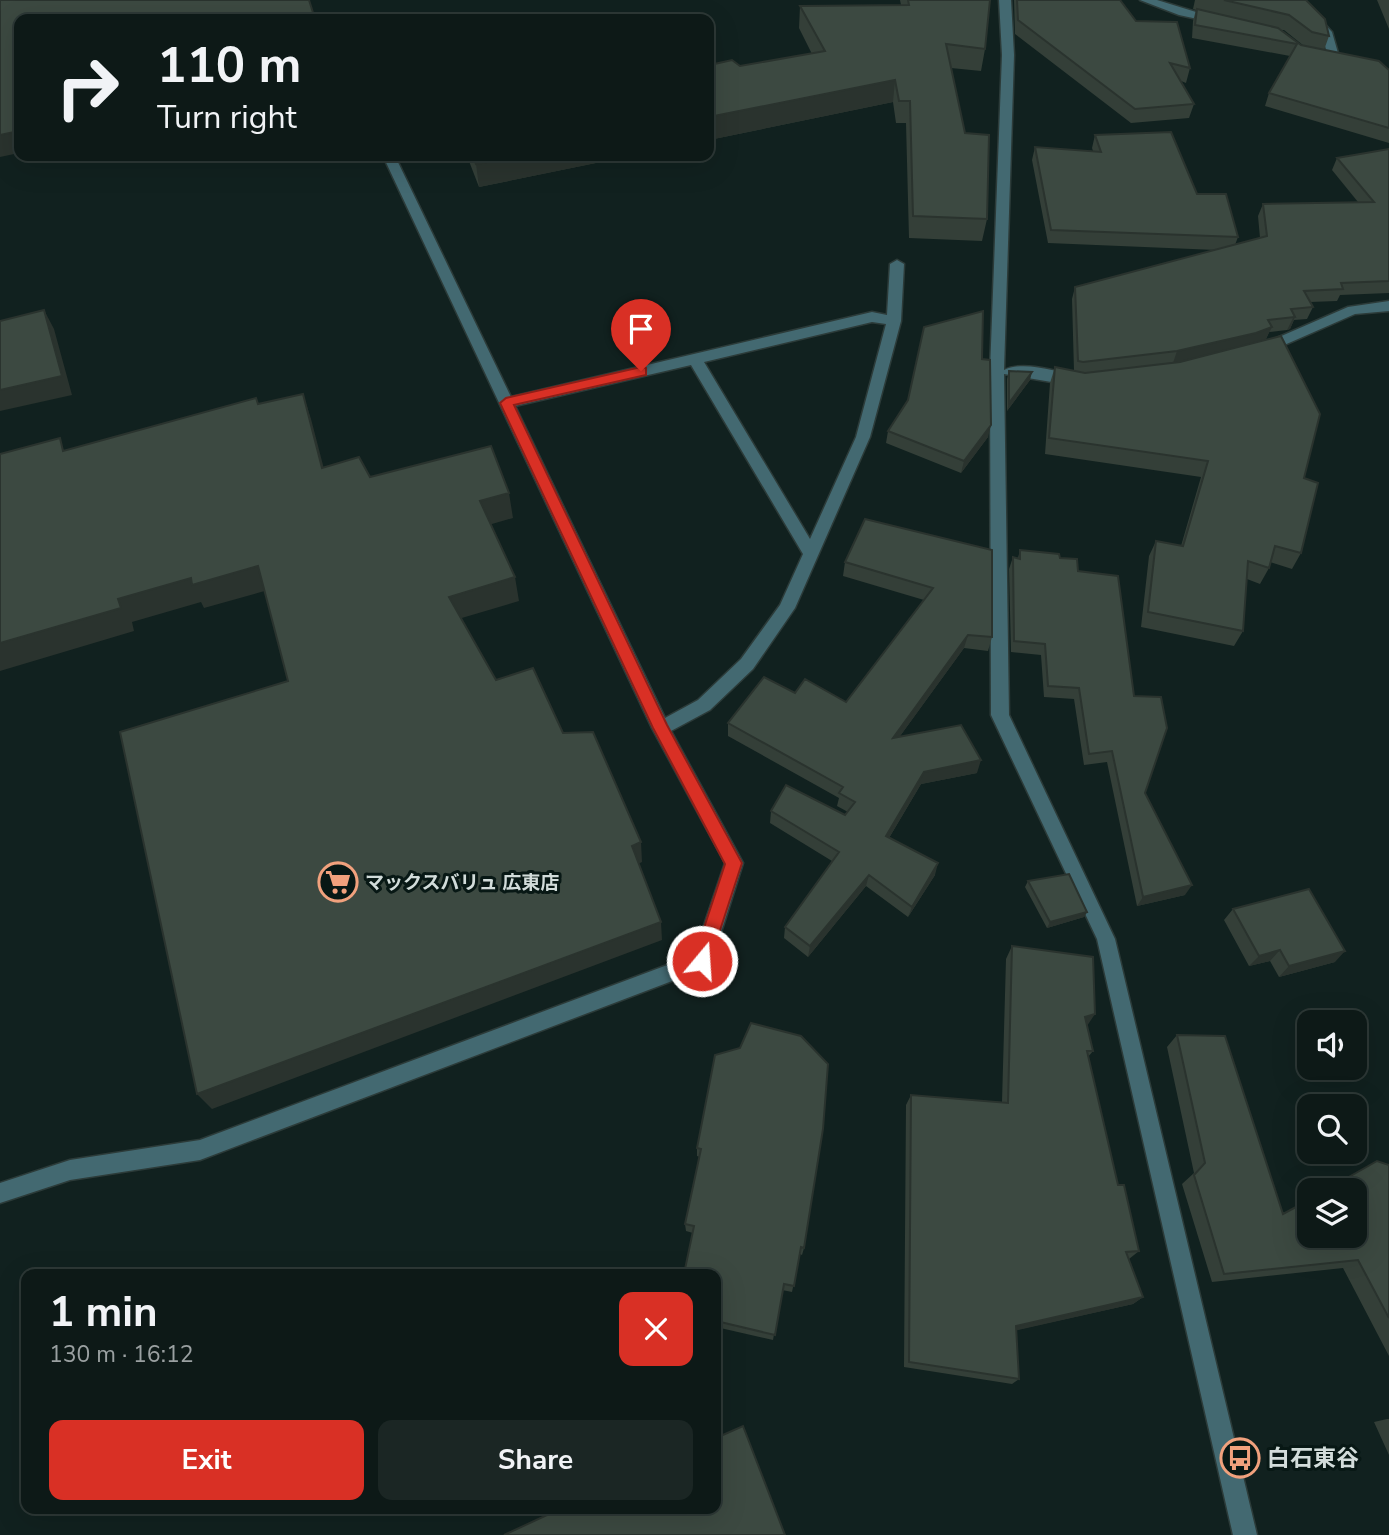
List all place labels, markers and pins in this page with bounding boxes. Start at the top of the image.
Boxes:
pin [611,299,671,371]
supermarket icon: マックスバリュ 広東店 [317,861,359,903]
place label: マックスバリュ 広東店 [365,870,560,896]
bus stop icon: 白石東谷 [1219,1437,1261,1479]
place label: 白石東谷 [1267,1443,1359,1474]

